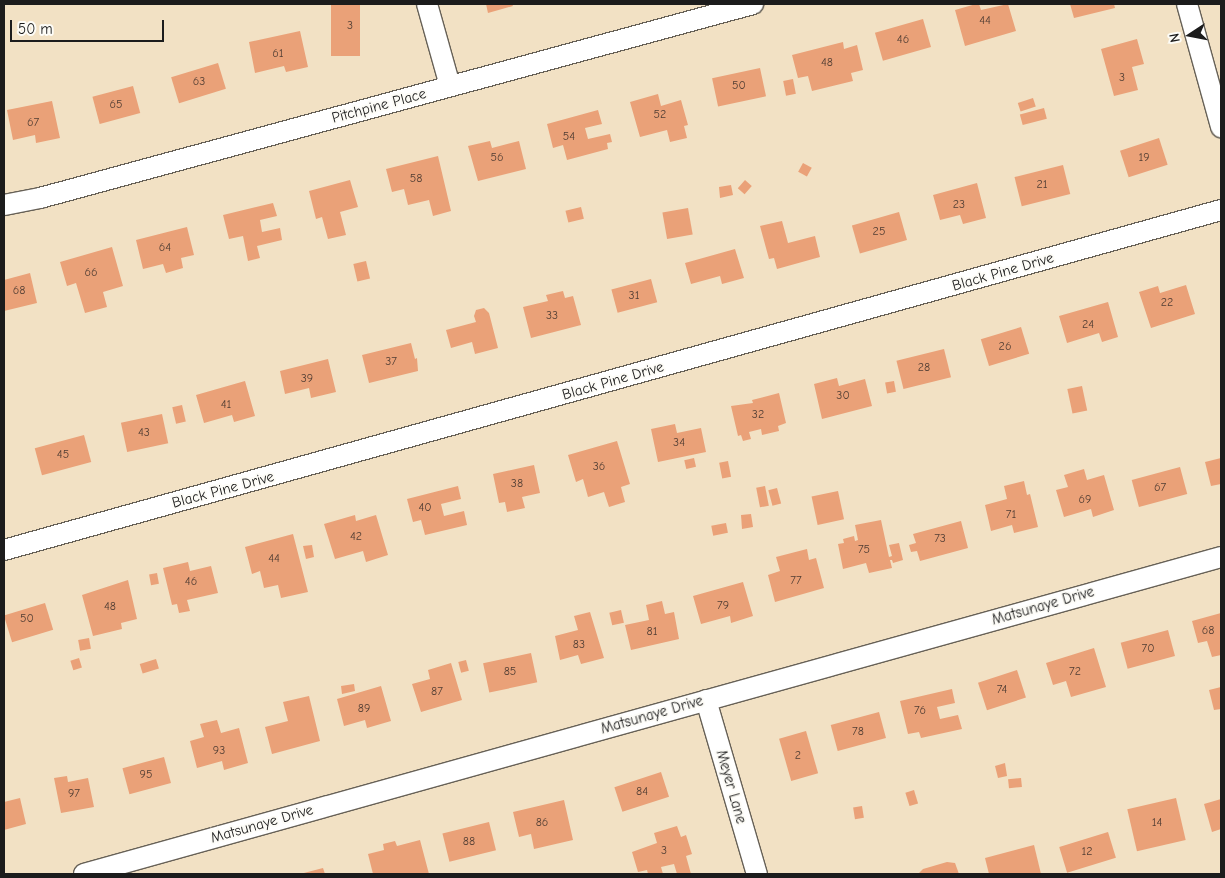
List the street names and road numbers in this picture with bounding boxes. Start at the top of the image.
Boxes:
street label: Pitchpine Place [330,85,428,127]
street label: Black Pine Drive [950,249,1056,295]
street label: Black Pine Drive [560,358,666,404]
street label: Black Pine Drive [170,468,276,512]
street label: Matsunaye Drive [990,583,1096,629]
street label: Matsunaye Drive [599,692,705,738]
street label: Meyer Lane [712,748,750,826]
street label: Matsunaye Drive [209,801,315,847]

